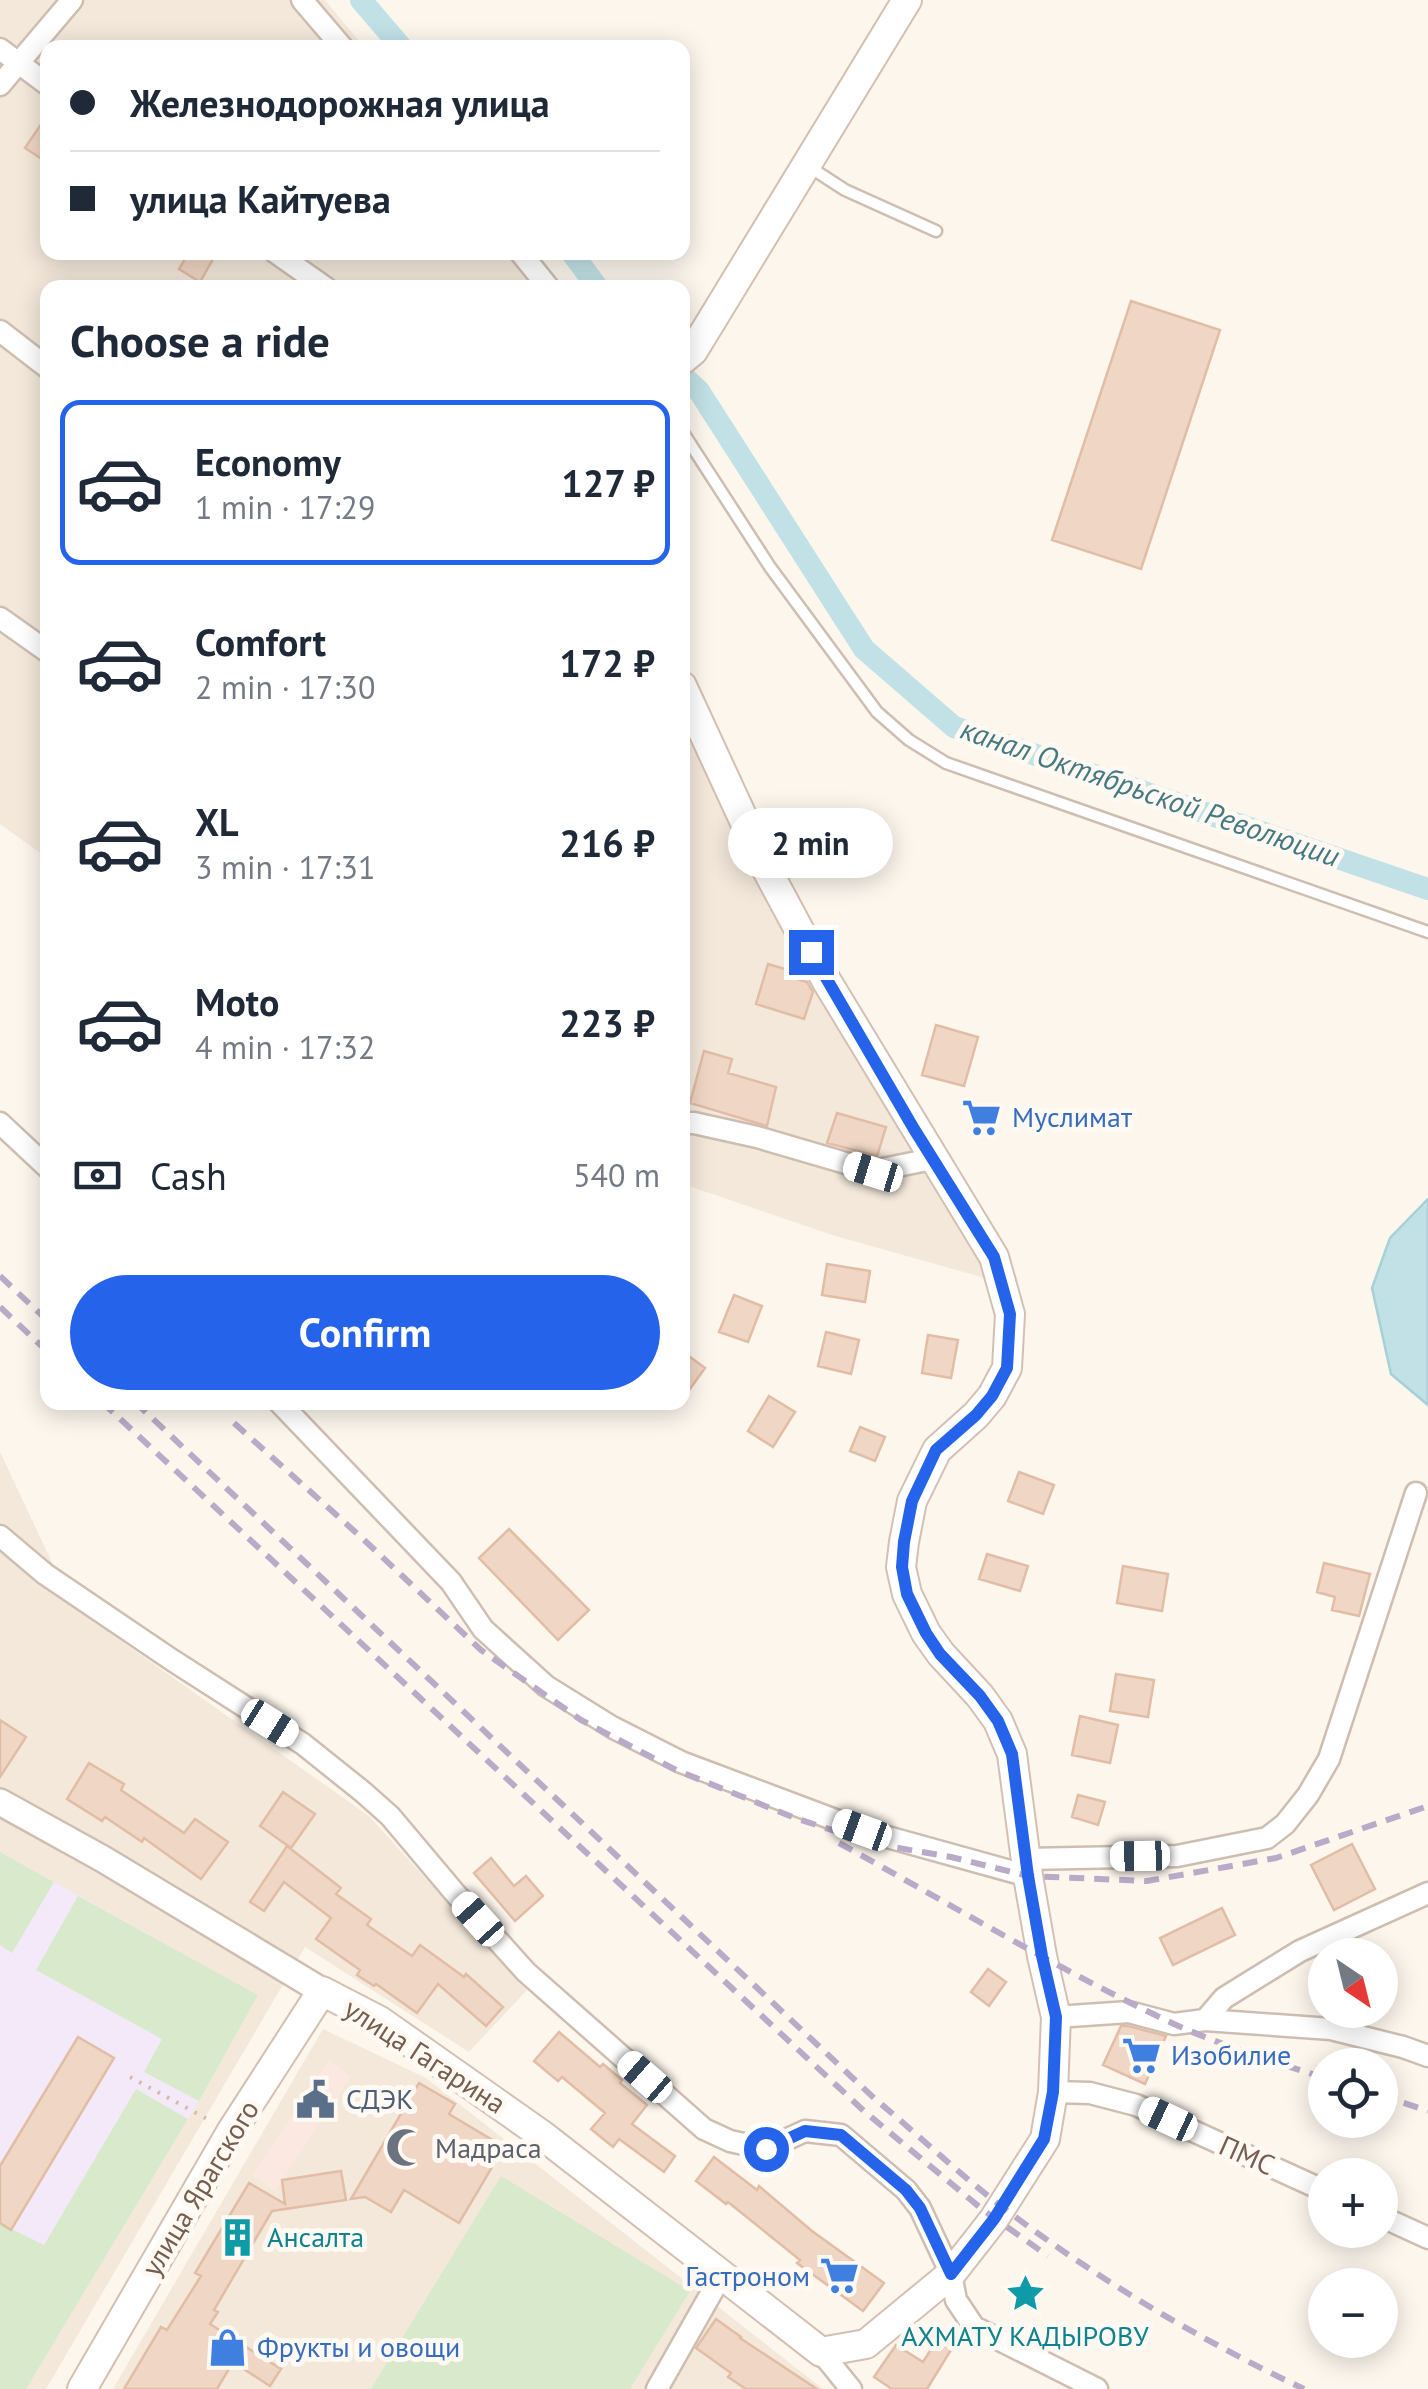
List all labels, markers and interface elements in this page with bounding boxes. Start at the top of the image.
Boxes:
text: Железнодорожная улица [130,78,550,127]
text: улица Кайтуева [130,174,391,223]
text: Choose a ride [70,311,330,369]
text: Economy [195,437,341,486]
icon: car [75,438,165,528]
text: 127 ₽ [561,458,655,507]
text: 1 min · 17:29 [195,486,375,528]
text: Comfort [195,617,326,666]
icon: car [75,618,165,708]
text: 172 ₽ [559,638,655,687]
text: 2 min · 17:30 [195,666,375,708]
water label: канал Октябрьской Революции [956,708,1345,875]
text: XL [195,797,239,846]
icon: car [75,798,165,888]
callout: 2 min [728,807,894,877]
text: 216 ₽ [559,818,655,867]
text: 2 min [771,822,850,864]
text: 3 min · 17:31 [195,846,375,888]
route end [789,930,834,975]
text: Moto [195,977,279,1026]
icon: car [75,978,165,1068]
text: 223 ₽ [559,998,655,1047]
text: 4 min · 17:32 [195,1026,375,1068]
supermarket icon: Муслимат [961,1096,1003,1138]
place label: Муслимат [1012,1098,1133,1135]
icon: cash [70,1148,125,1203]
car [840,1149,906,1195]
text: Cash [150,1151,227,1200]
text: 540 m [573,1154,660,1196]
button: Confirm [70,1275,660,1390]
car [237,1694,303,1752]
car [829,1806,895,1854]
car [1110,1840,1170,1872]
car [447,1887,509,1951]
north arrow [1308,1938,1398,2028]
map controls [1308,1938,1398,2358]
street label: улица Гагарина [337,1990,513,2122]
supermarket icon: Изобилие [1120,2034,1162,2076]
place label: Изобилие [1171,2036,1291,2073]
car [613,2046,677,2108]
button: locate [1308,2048,1398,2138]
public building icon: СДЭК [295,2078,337,2120]
place label: СДЭК [346,2080,413,2117]
street label: улица Ярагского [132,2093,267,2283]
car [1134,2093,1202,2145]
street label: ПМС [1214,2126,1281,2183]
mosque icon: Мадраса [384,2127,426,2169]
route start [744,2127,789,2172]
place label: Мадраса [435,2129,542,2166]
button: + [1308,2158,1398,2248]
building icon: Ансалта [216,2216,258,2258]
place label: Ансалта [267,2218,364,2255]
supermarket icon: Гастроном [819,2255,861,2297]
place label: Гастроном [685,2257,810,2294]
button: − [1308,2268,1398,2358]
place icon: АХМАТУ КАДЫРОВУ [1004,2272,1046,2314]
place label: АХМАТУ КАДЫРОВУ [901,2317,1149,2354]
shop icon: Фрукты и овощи [206,2326,248,2368]
place label: Фрукты и овощи [257,2328,460,2365]

